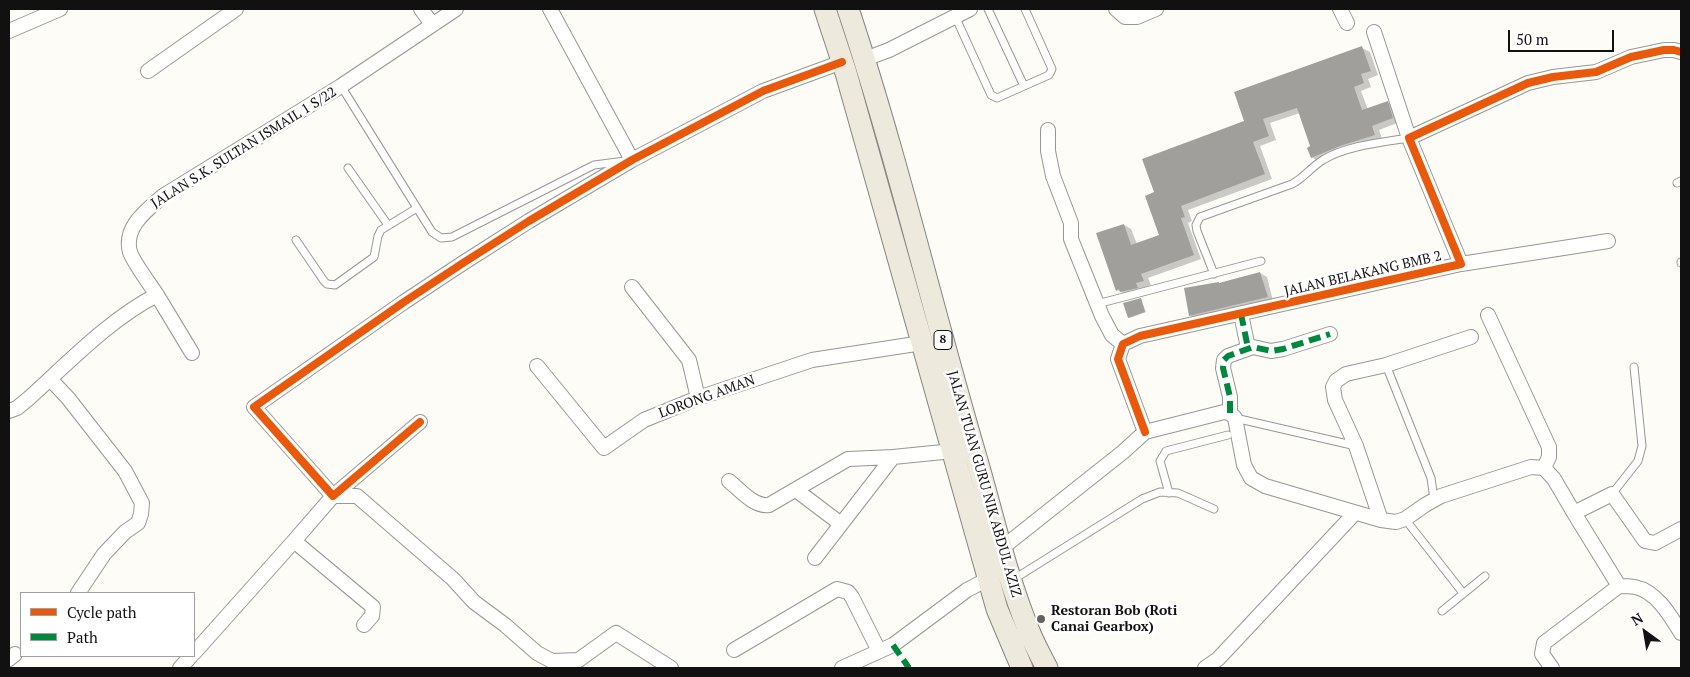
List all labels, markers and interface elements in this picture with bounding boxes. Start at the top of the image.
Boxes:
scale bar [1510,20,1616,52]
text: 50 m [1516,29,1549,49]
street label: JALAN S.K. SULTAN ISMAIL 1 S/22 [148,84,340,212]
street label: JALAN BELAKANG BMB 2 [1283,248,1443,300]
road number: 8 [934,330,952,350]
street label: JALAN TUAN GURU NIK ABDUL AZIZ [944,369,1024,599]
street label: LORONG AMAN [657,372,757,422]
legend [20,592,195,657]
text: Cycle path [67,602,137,622]
place label: Restoran Bob (Roti Canai Gearbox) [1051,603,1177,636]
north arrow [1620,607,1670,657]
text: N [1627,608,1646,630]
marker: Restoran Bob (Roti Canai Gearbox) [1035,613,1047,625]
text: Path [67,627,98,647]

